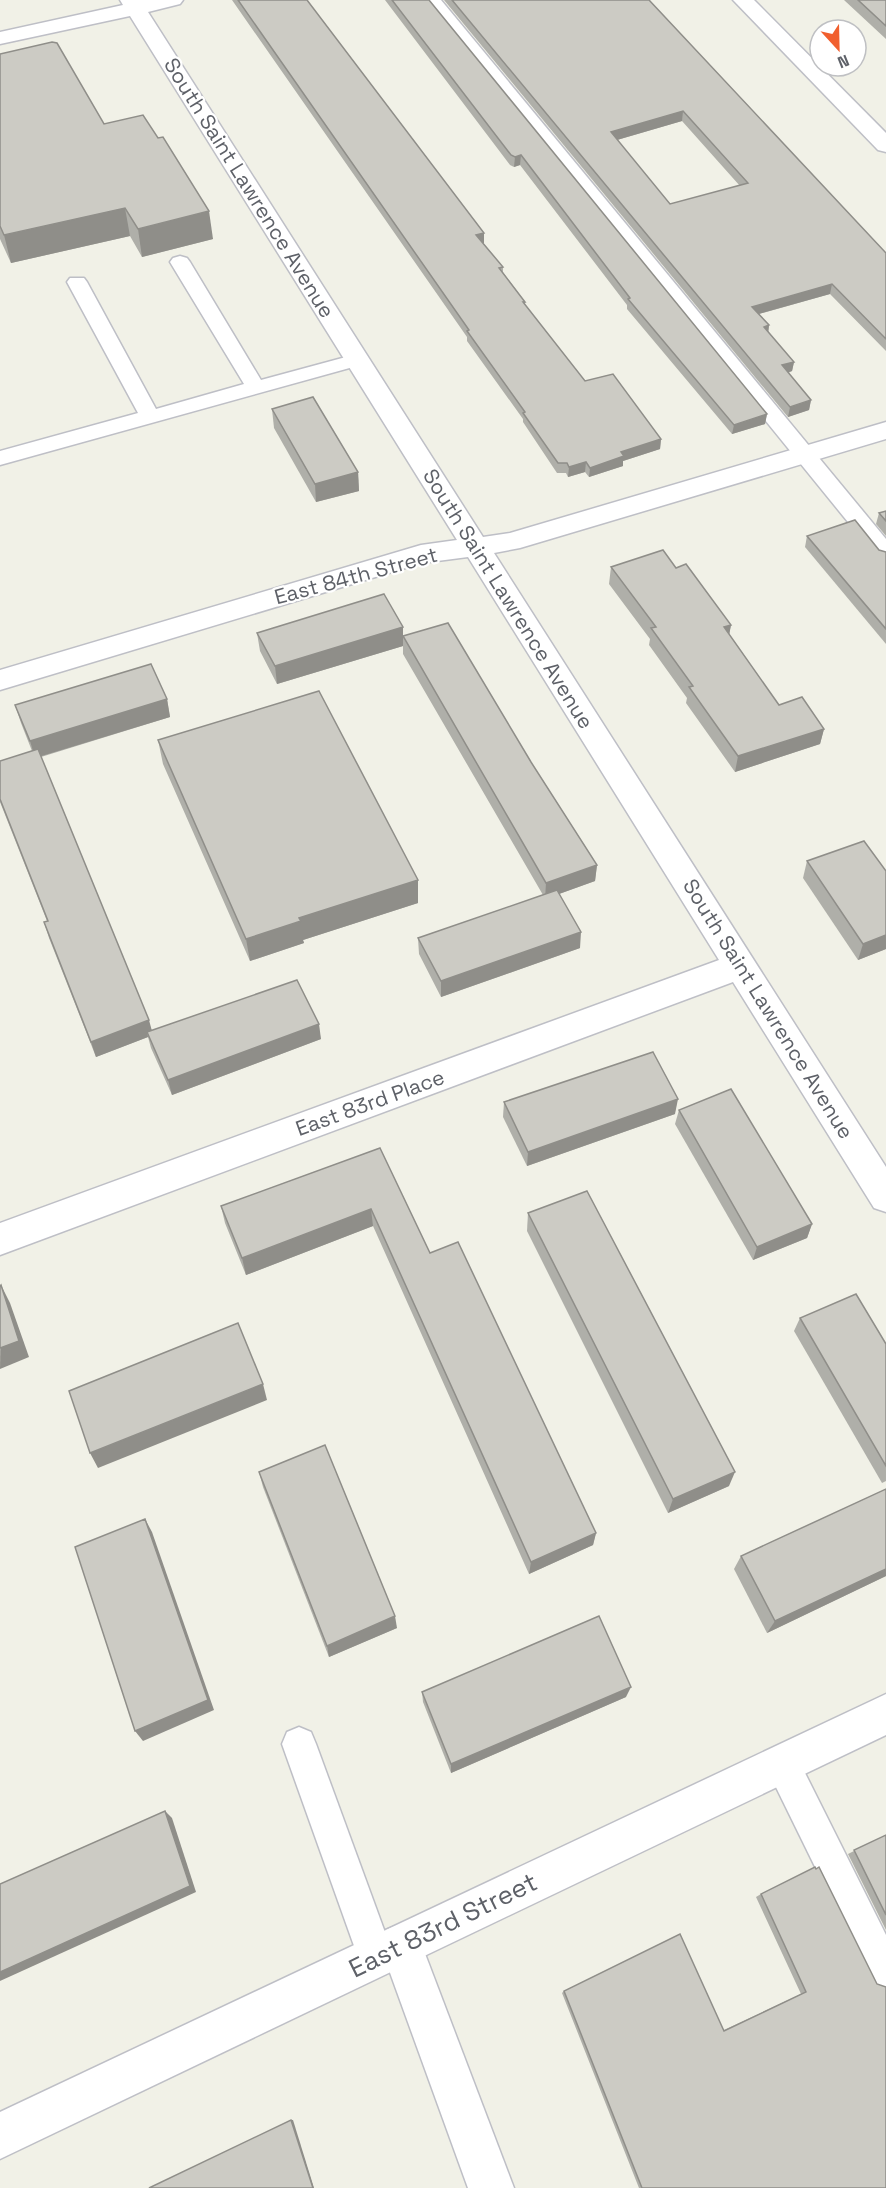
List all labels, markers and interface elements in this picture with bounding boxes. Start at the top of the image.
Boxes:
north arrow [808,18,868,78]
text: N [835,50,852,73]
street label: South Saint Lawrence Avenue [158,53,341,323]
street label: South Saint Lawrence Avenue [417,464,600,734]
street label: East 84th Street [271,541,441,610]
street label: South Saint Lawrence Avenue [677,874,860,1144]
street label: East 83rd Place [292,1063,448,1142]
street label: East 83rd Street [343,1865,543,1985]

